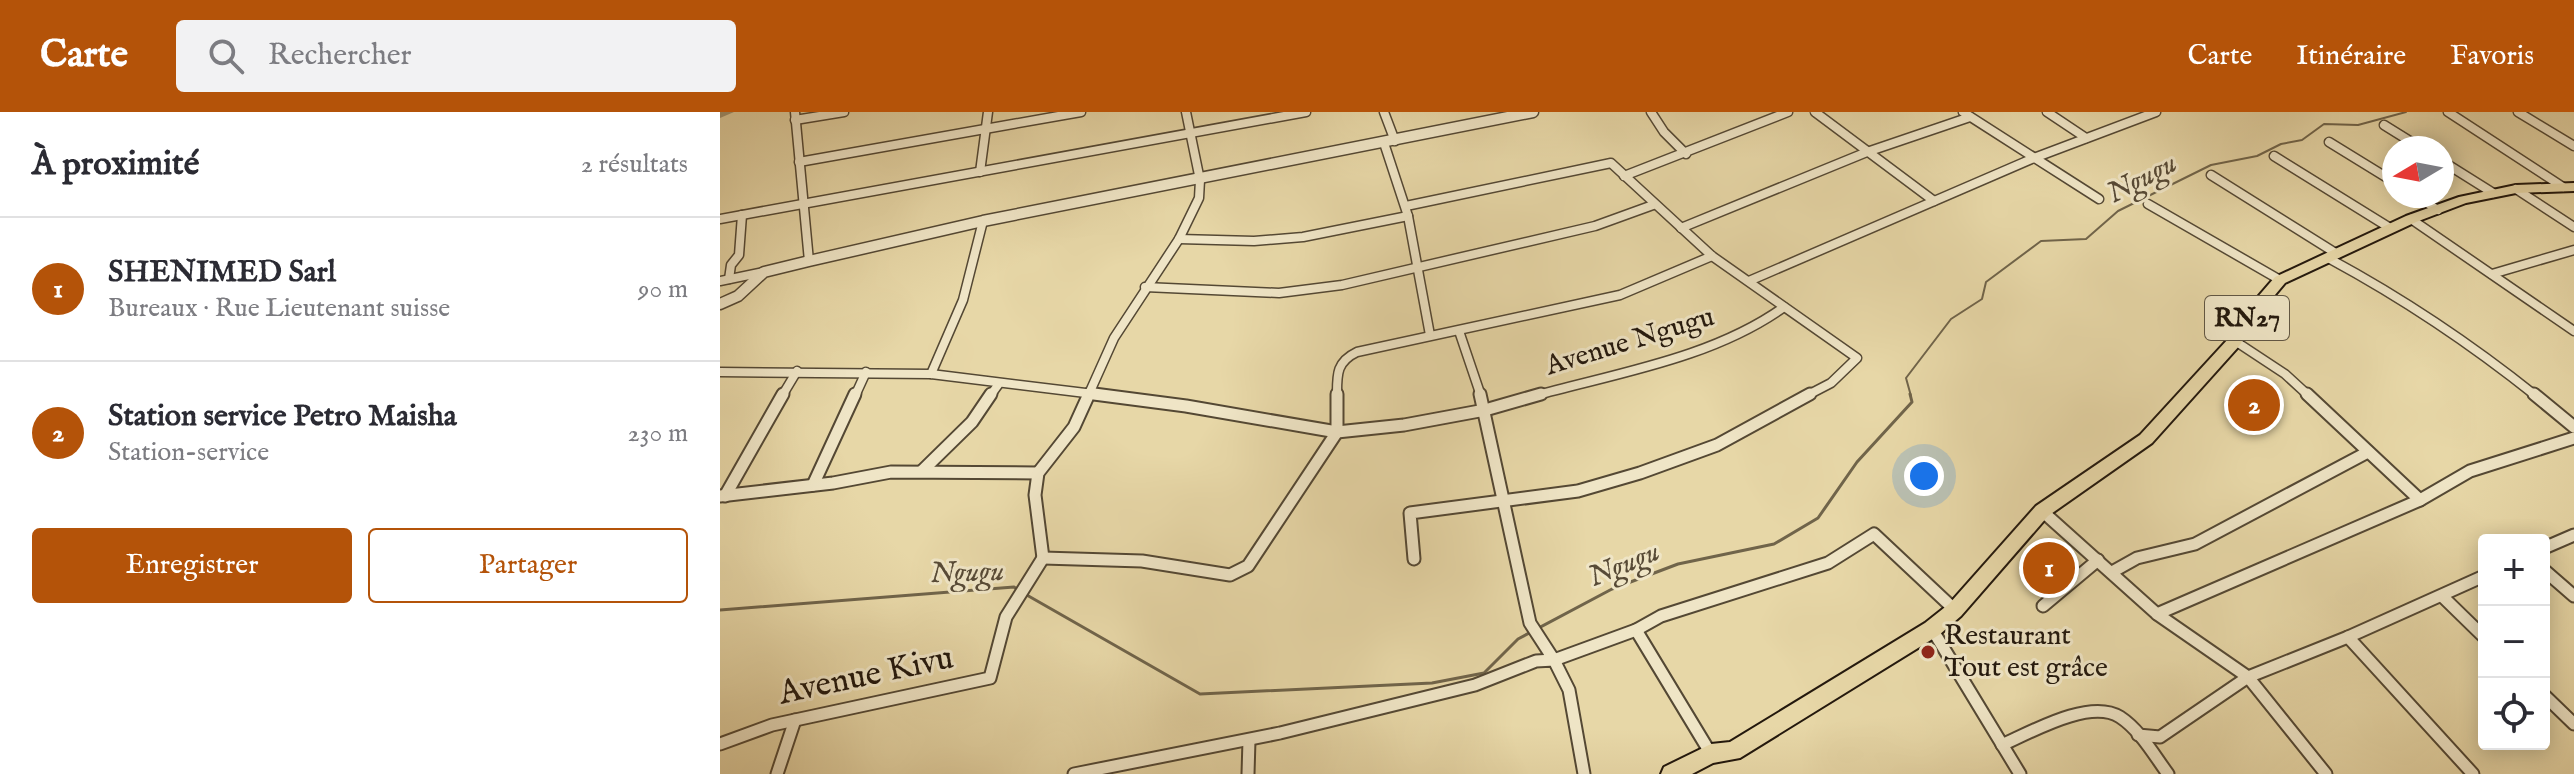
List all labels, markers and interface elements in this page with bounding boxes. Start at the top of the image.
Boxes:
search box [176,20,736,92]
text: Carte [40,32,128,80]
icon: search [204,34,248,78]
text: Rechercher [268,37,412,75]
text: Carte [2187,39,2252,74]
text: Itinéraire [2296,39,2406,74]
text: Favoris [2450,39,2534,74]
north arrow [2382,136,2454,208]
text: À proximité [32,143,199,186]
water label: Ngugu [2100,145,2184,213]
text: 2 résultats [581,148,688,181]
text: SHENIMED Sarl [108,254,336,292]
text: 1 [53,273,63,306]
text: 90 m [638,273,688,306]
text: Bureaux · Rue Lieutenant suisse [108,292,450,325]
road number: RN27 [2205,296,2289,340]
street label: Avenue Ngugu [1540,300,1719,385]
pin: 2 [2228,375,2280,435]
text: Station service Petro Maisha [108,398,457,436]
text: 2 [52,417,64,450]
text: 230 m [628,417,688,450]
text: Station-service [108,436,269,469]
your location [1904,456,1944,496]
button: Enregistrer [32,528,352,603]
button: Partager [368,528,688,603]
water label: Ngugu [1582,533,1666,597]
map controls [2478,534,2550,750]
button: + [2478,534,2550,606]
pin: 1 [2023,538,2075,598]
water label: Ngugu [929,553,1005,593]
button: − [2478,606,2550,678]
place label: Restaurant Tout est grâce [1944,619,2108,686]
street label: Avenue Kivu [774,637,957,716]
marker: Restaurant Tout est grâce [1919,643,1937,661]
button: locate [2478,678,2550,750]

